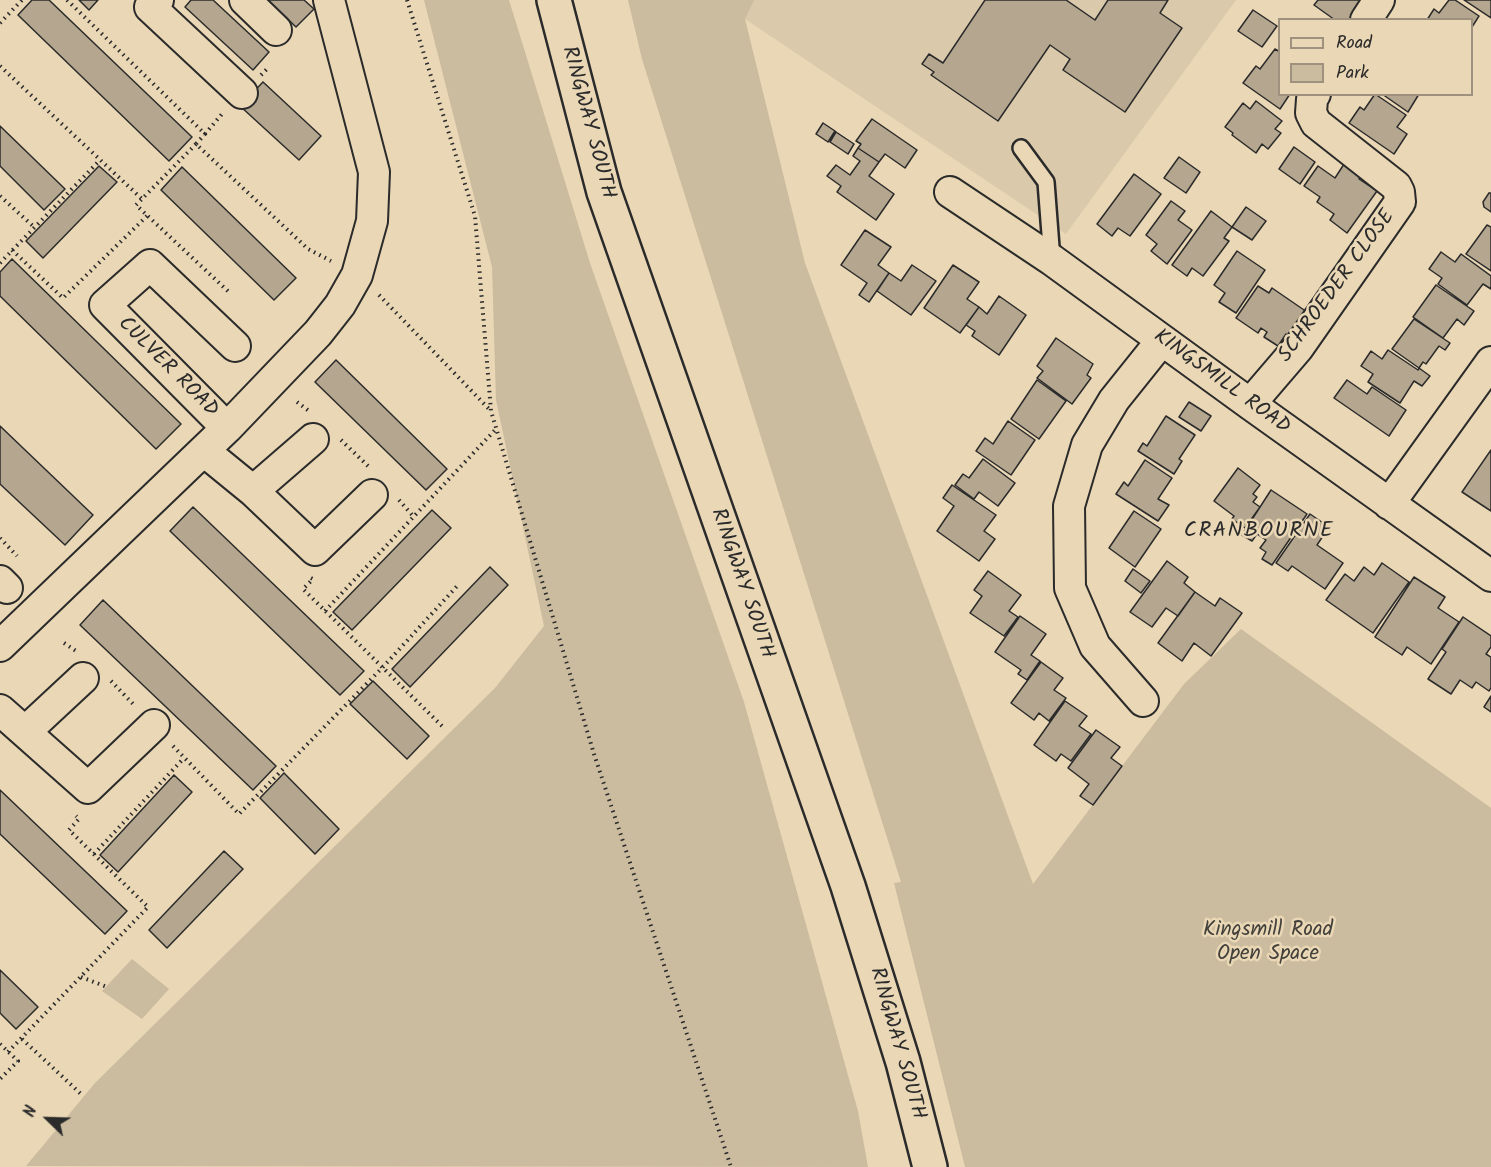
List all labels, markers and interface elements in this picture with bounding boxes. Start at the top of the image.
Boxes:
legend [1278,18,1473,96]
text: Road [1336,29,1372,58]
street label: RINGWAY SOUTH [554,44,620,202]
text: Park [1336,59,1369,88]
street label: SCHROEDER CLOSE [1274,206,1402,368]
street label: CULVER ROAD [111,312,223,424]
street label: KINGSMILL ROAD [1148,325,1294,441]
street label: RINGWAY SOUTH [703,505,779,663]
district label: CRANBOURNE [1184,519,1334,545]
park label: Kingsmill Road Open Space [1203,918,1333,968]
street label: RINGWAY SOUTH [862,965,930,1123]
north arrow [18,1089,78,1149]
text: N [17,1102,44,1121]

